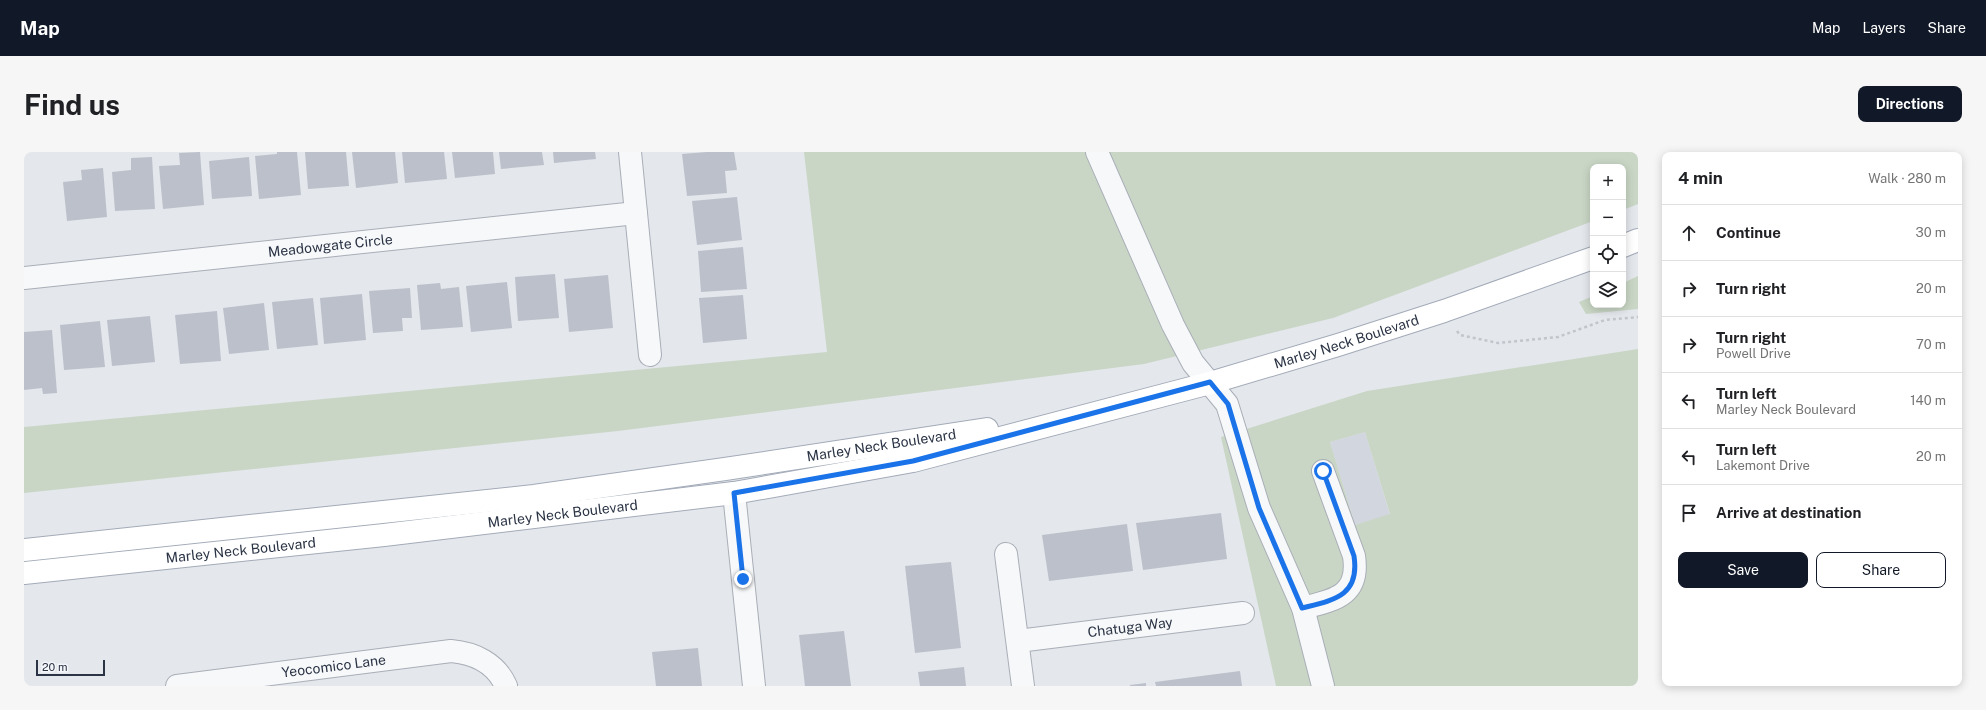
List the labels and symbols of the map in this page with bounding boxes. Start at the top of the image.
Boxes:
street label: Meadowgate Circle [267,231,393,260]
street label: Marley Neck Boulevard [1272,312,1421,372]
street label: Marley Neck Boulevard [806,426,957,464]
route start [1314,462,1332,480]
street label: Marley Neck Boulevard [487,497,639,530]
street label: Marley Neck Boulevard [165,534,317,566]
route end [734,570,752,588]
street label: Chatuga Way [1087,614,1174,640]
street label: Yeocomico Lane [281,651,387,681]
scale bar [36,658,105,677]

